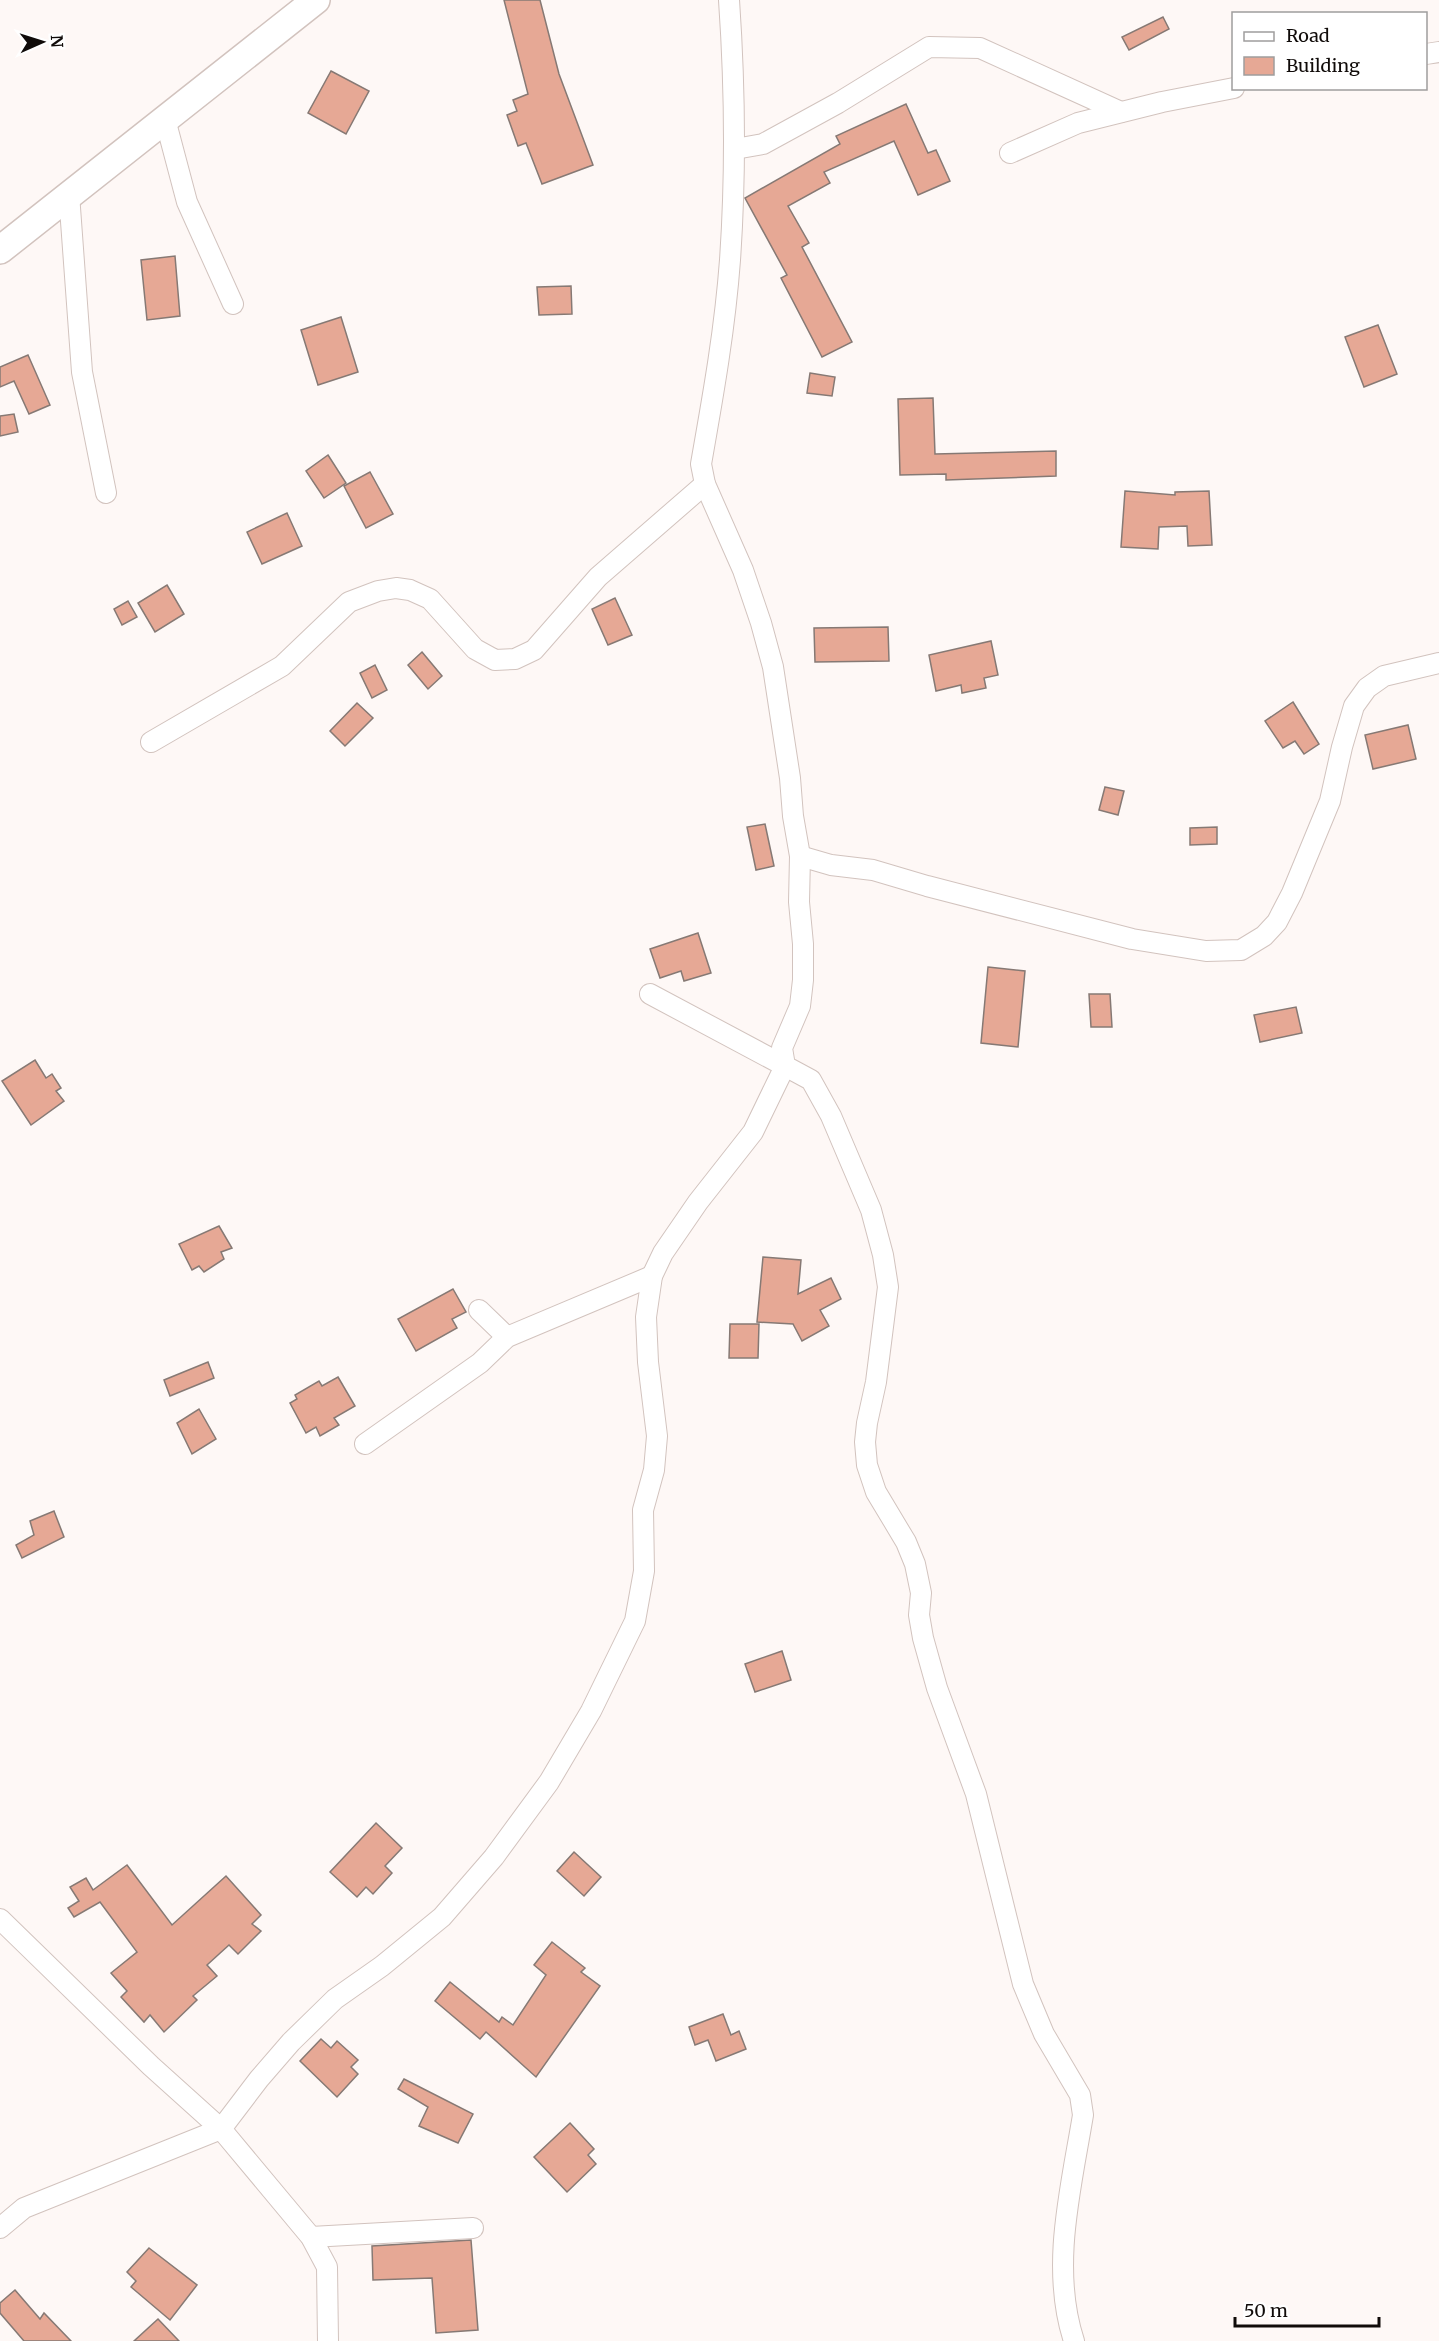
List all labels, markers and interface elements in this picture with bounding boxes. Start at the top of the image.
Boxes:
north arrow [12,12,72,72]
legend [1232,12,1427,90]
text: Road [1286,24,1330,47]
text: N [47,34,67,48]
text: Building [1286,54,1360,77]
scale bar [1235,2290,1379,2328]
text: 50 m [1244,2299,1288,2322]

